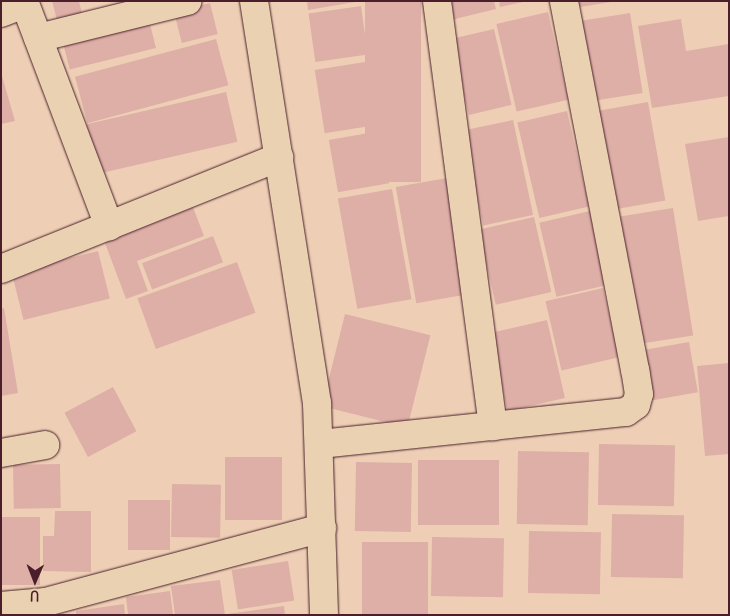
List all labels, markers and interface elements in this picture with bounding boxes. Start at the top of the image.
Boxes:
north arrow [10,556,60,606]
text: U [30,587,40,605]

